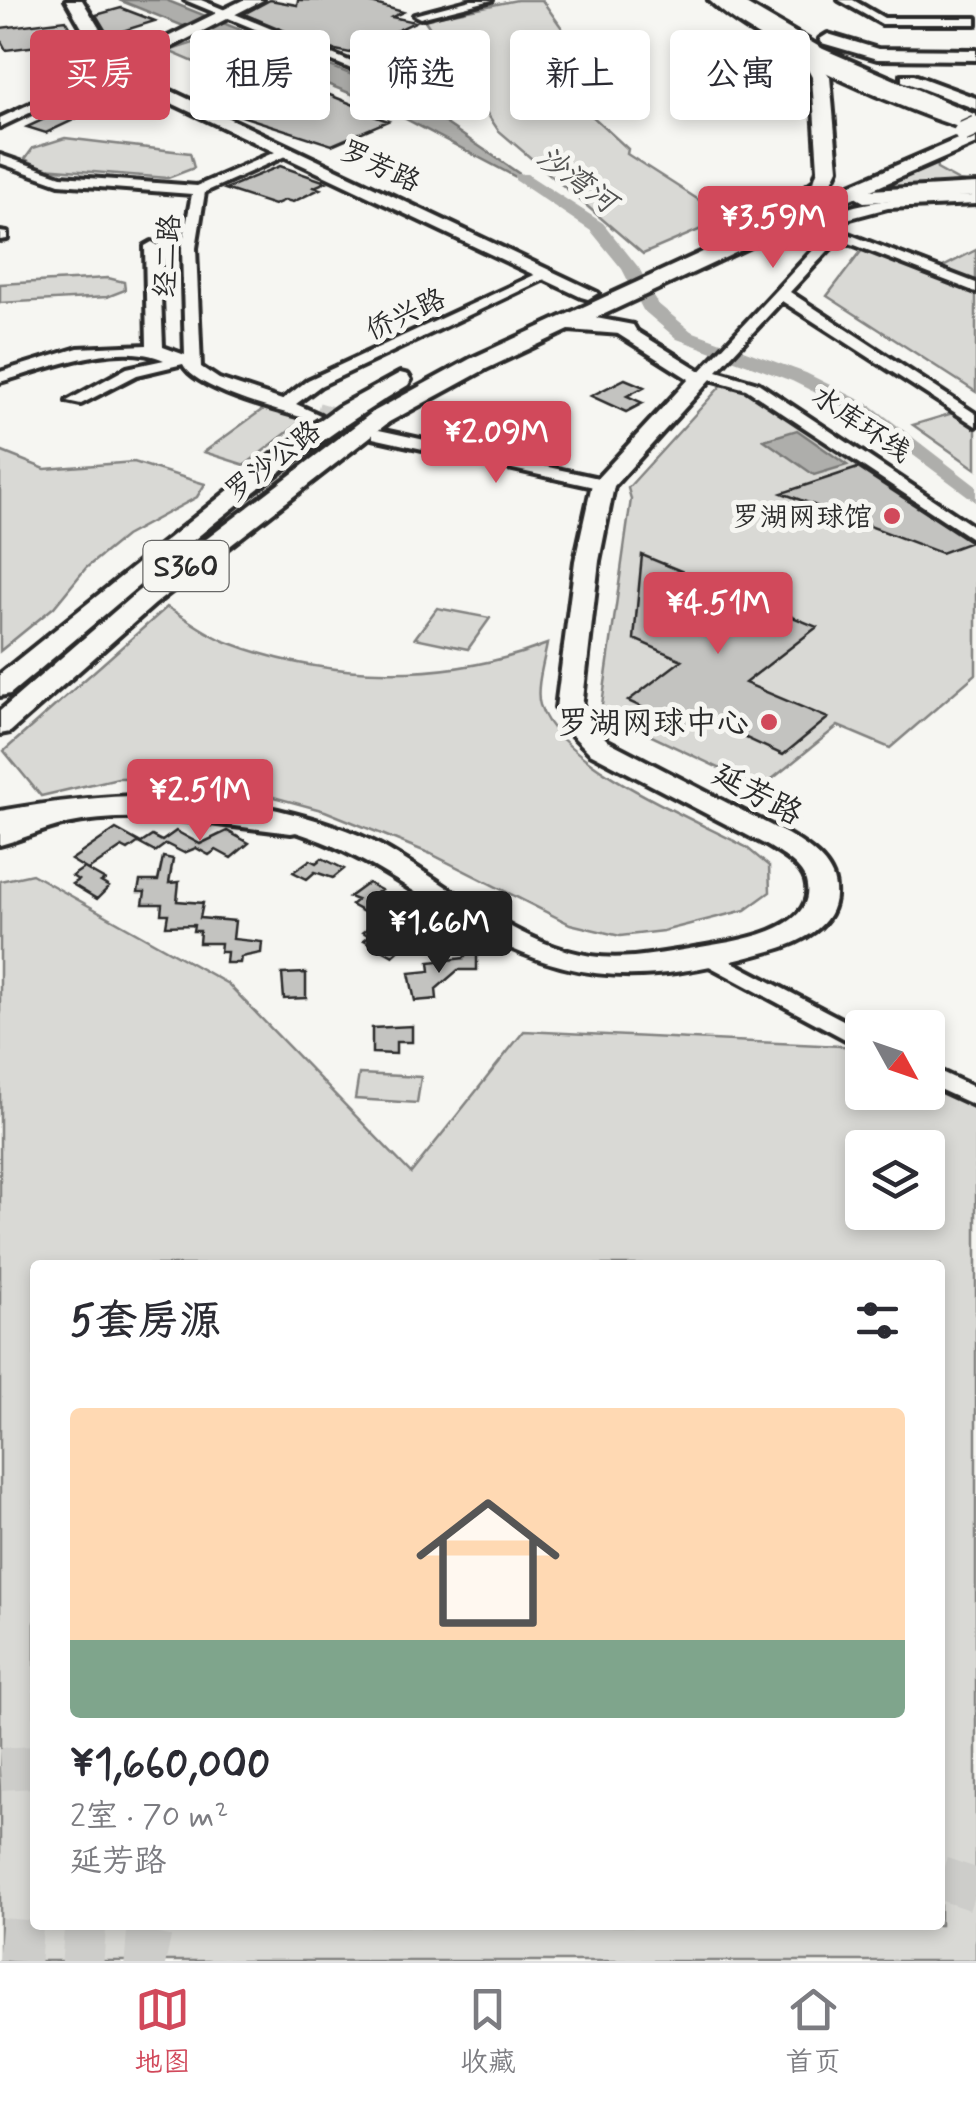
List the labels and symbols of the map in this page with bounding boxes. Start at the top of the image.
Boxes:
street label: 罗芳路 [334,133,426,202]
water label: 沙湾河 [528,138,628,225]
pin: ¥3.59M [692,186,854,271]
street label: 经二路 [147,213,190,299]
street label: 侨兴路 [360,281,452,350]
street label: 水库环线 [804,378,917,472]
pin: ¥2.09M [415,401,577,486]
street label: 罗沙公路 [218,413,329,511]
place label: 罗湖网球馆 [732,500,872,537]
marker: 罗湖网球馆 [881,505,903,527]
road number: S360 [144,541,228,591]
pin: ¥4.51M [637,572,799,657]
place label: 罗湖网球中心 [557,703,749,745]
marker: 罗湖网球中心 [758,711,780,733]
street label: 延芳路 [705,754,809,836]
pin: ¥2.51M [119,759,281,844]
pin: ¥1.66M [358,891,520,976]
north arrow [845,1010,945,1110]

